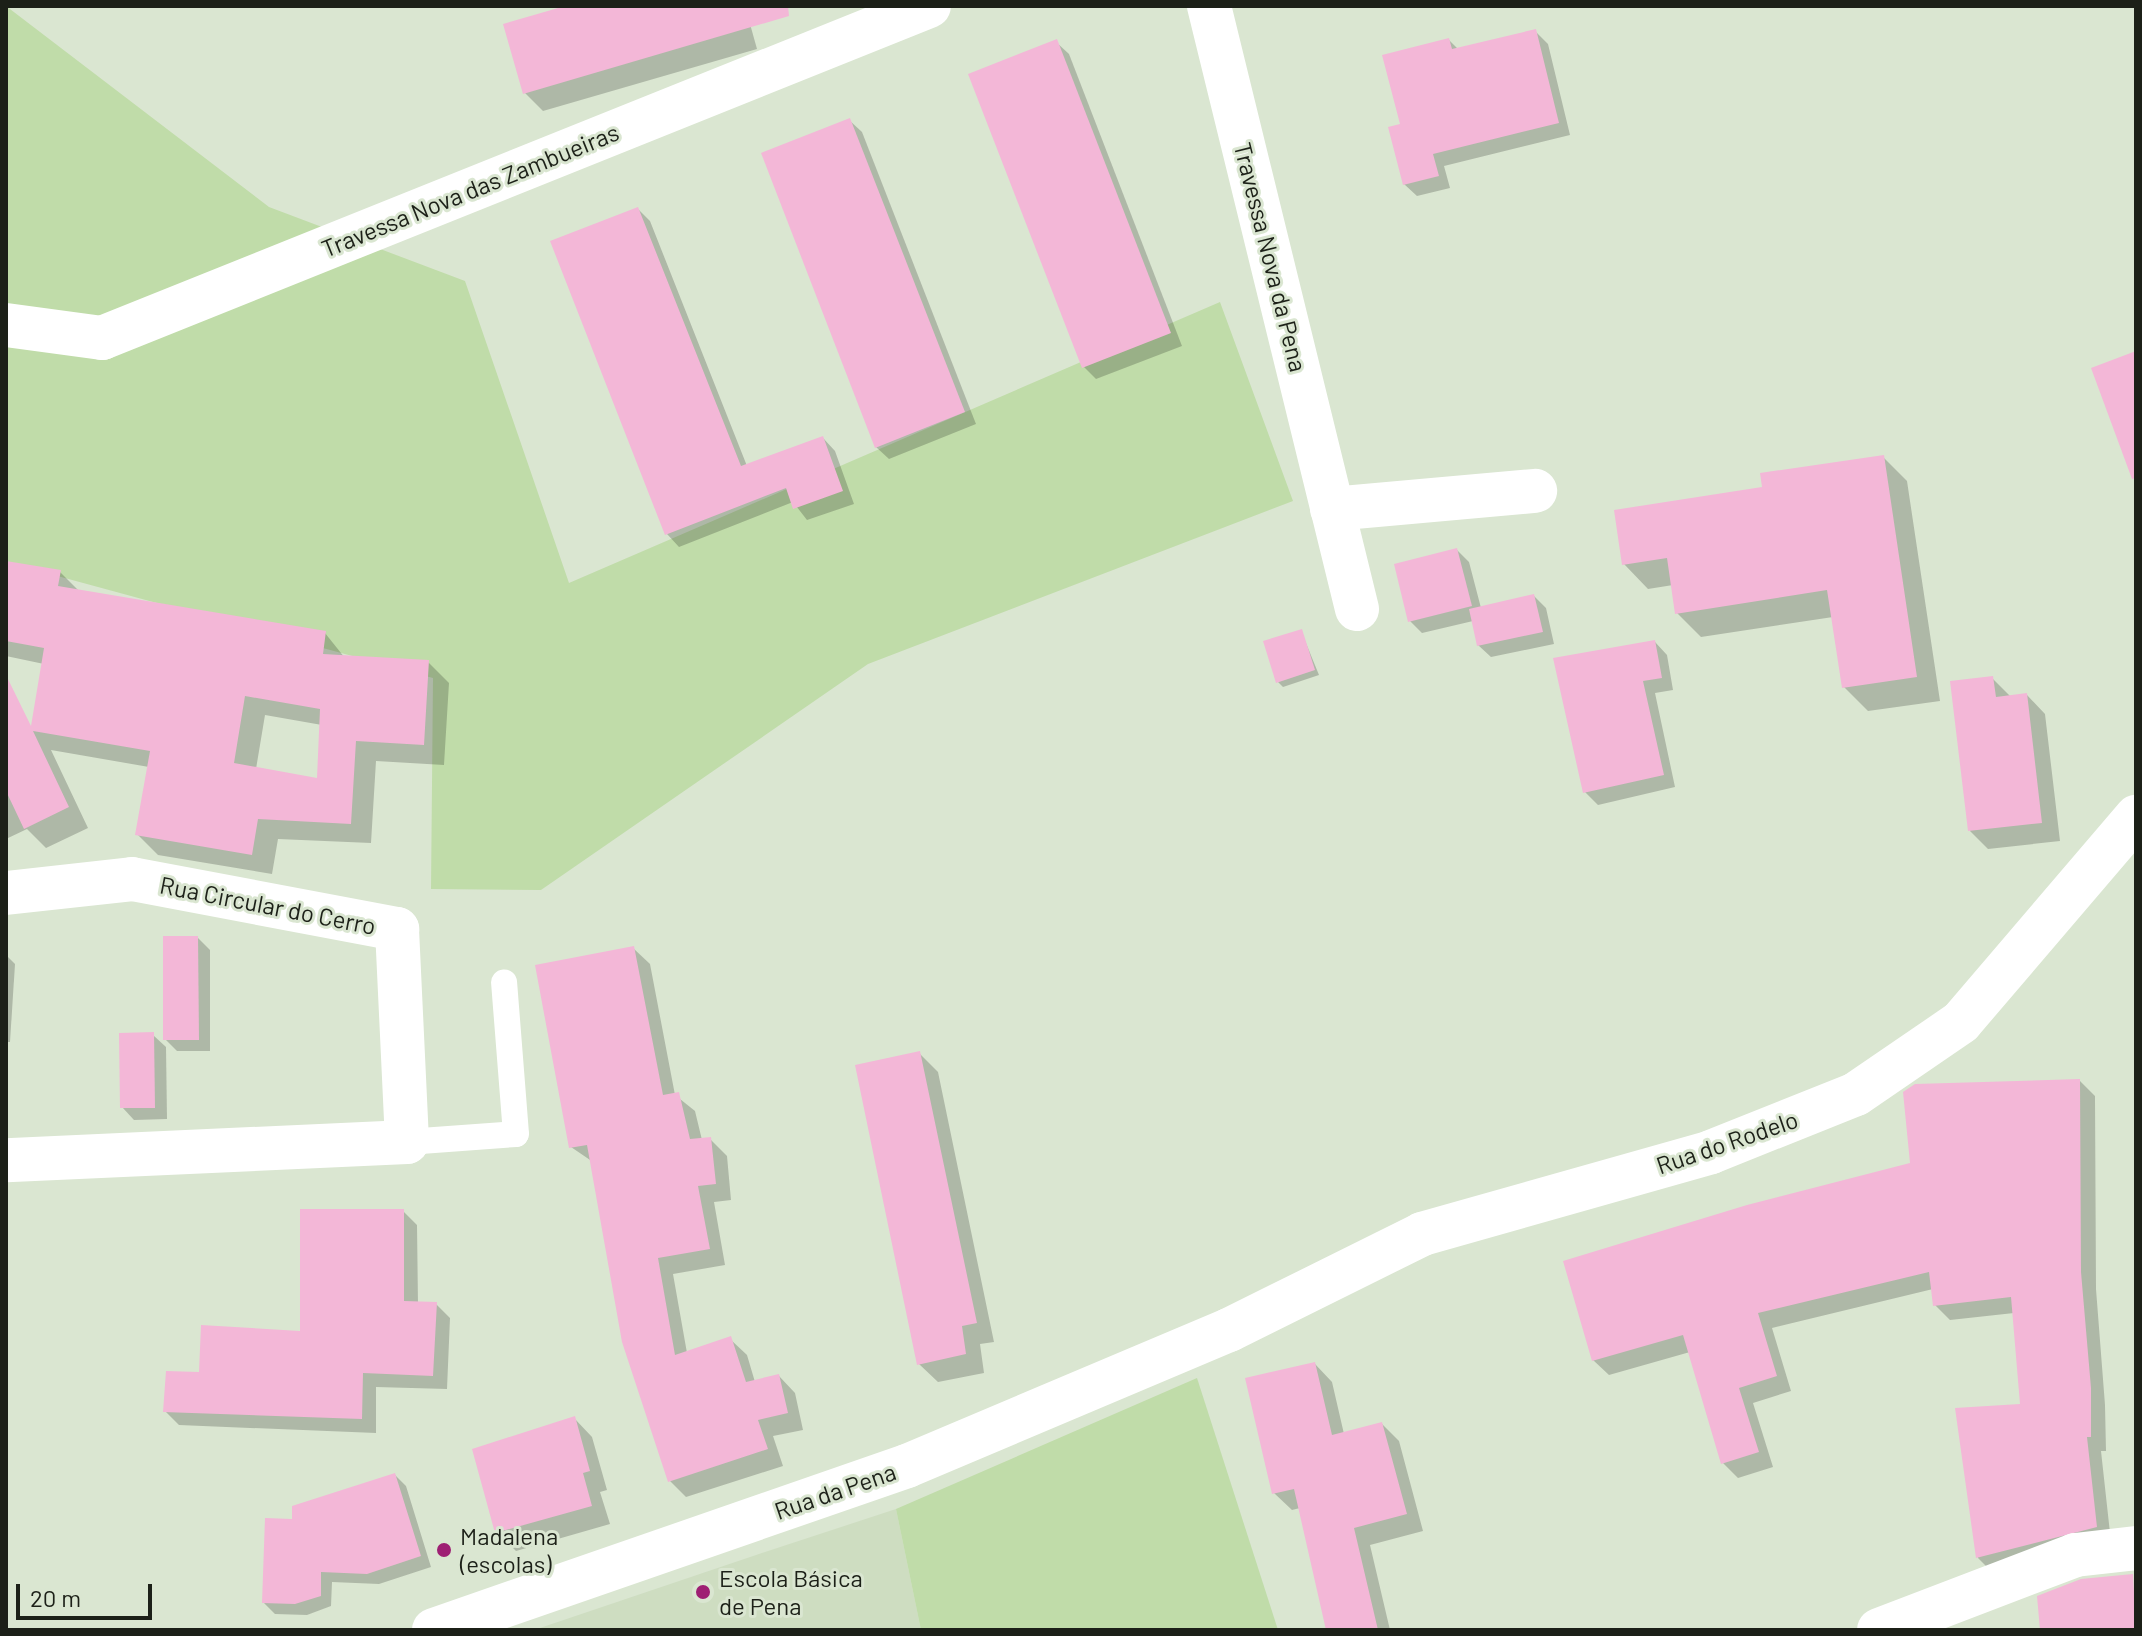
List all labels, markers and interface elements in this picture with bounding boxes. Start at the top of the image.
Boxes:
street label: Travessa Nova das Zambueiras [317,117,623,263]
street label: Travessa Nova da Pena [1229,139,1313,375]
street label: Rua Circular do Cerro [158,870,378,940]
street label: Rua do Rodelo [1652,1104,1802,1180]
street label: Rua da Pena [770,1457,900,1525]
place label: Madalena (escolas) [460,1522,558,1578]
marker: Madalena (escolas) [435,1541,453,1559]
place label: Escola Básica de Pena [719,1564,863,1620]
scale bar [20,1568,156,1618]
text: 20 m [30,1583,81,1612]
marker: Escola Básica de Pena [694,1583,712,1601]

